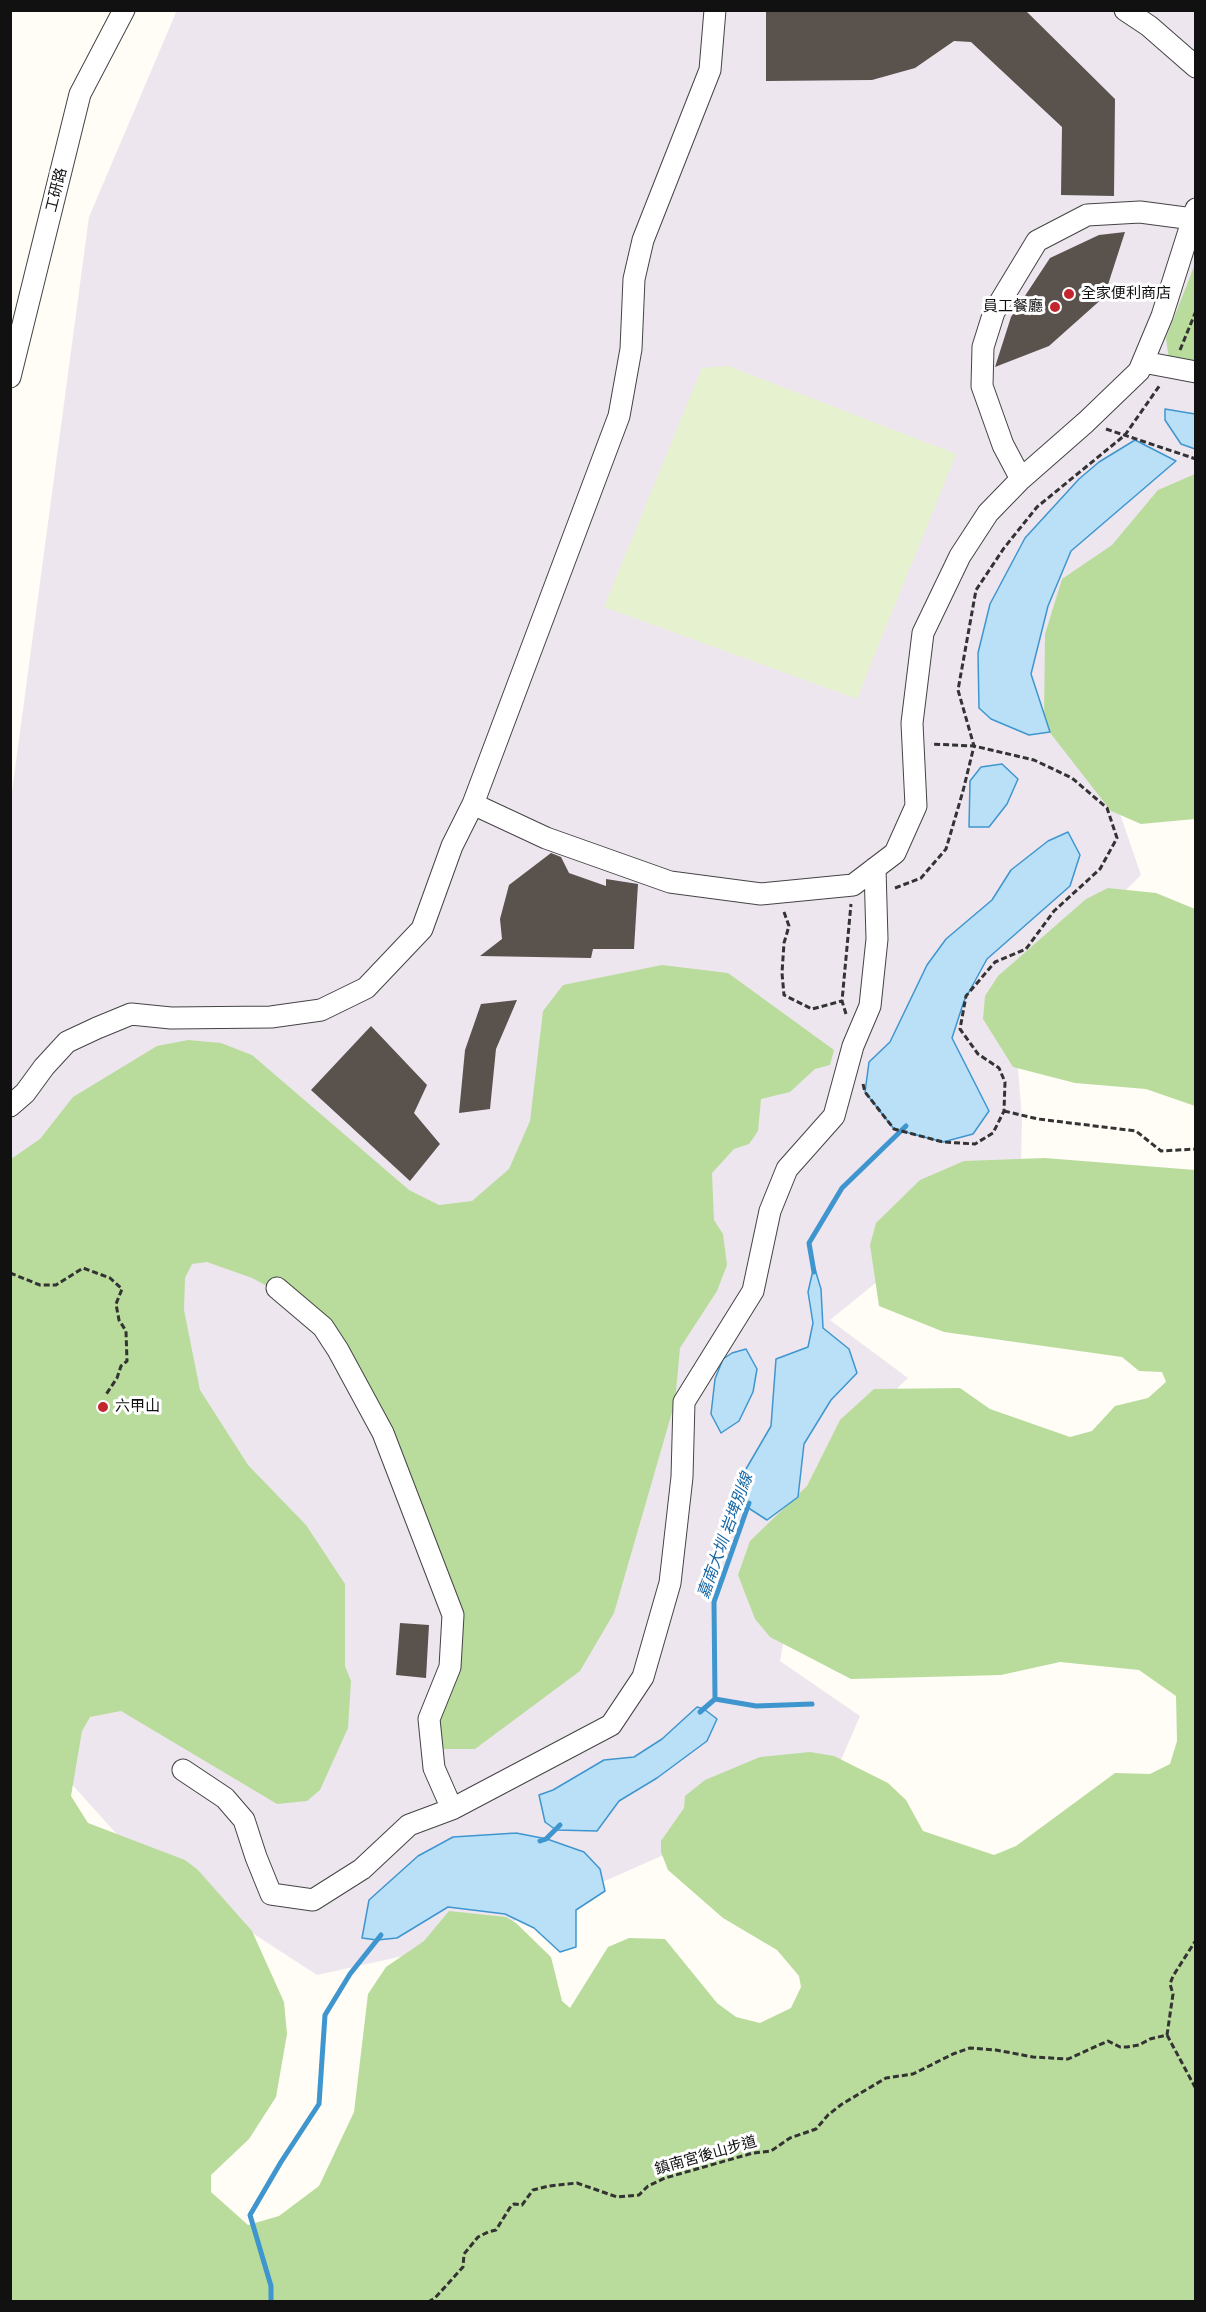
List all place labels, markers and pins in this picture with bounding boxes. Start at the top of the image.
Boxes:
place label: 全家便利商店 [1081,285,1171,303]
marker: 全家便利商店 [1062,287,1076,301]
place label: 員工餐廳 [983,298,1043,316]
marker: 員工餐廳 [1048,300,1062,314]
place label: 六甲山 [115,1398,160,1416]
marker: 六甲山 [96,1400,110,1414]

